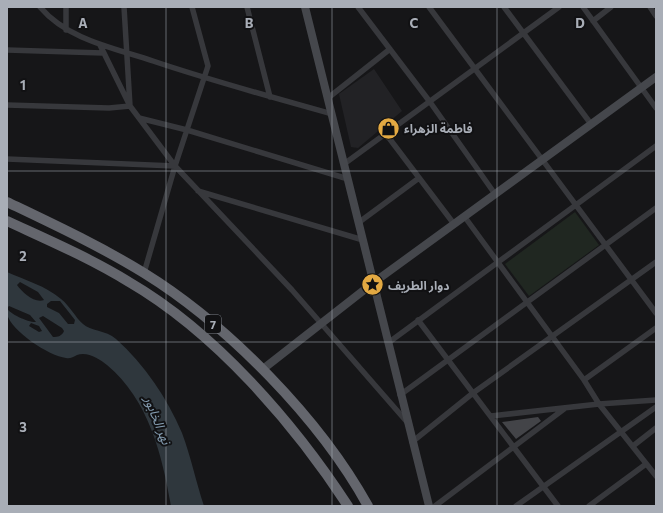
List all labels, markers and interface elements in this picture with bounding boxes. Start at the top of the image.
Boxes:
text: A [78,15,88,31]
text: B [245,15,254,31]
text: C [410,15,419,31]
text: D [575,15,585,31]
text: 1 [20,77,26,93]
shop icon: فاطمة الزهراء [375,115,401,141]
place label: فاطمة الزهراء [404,121,473,136]
text: 2 [19,248,27,264]
place icon: دوار الطريف [360,272,386,298]
place label: دوار الطريف [388,278,449,293]
road number: 7 [205,315,221,333]
water label: نهر الخابور [140,393,175,448]
text: 3 [19,419,27,435]

